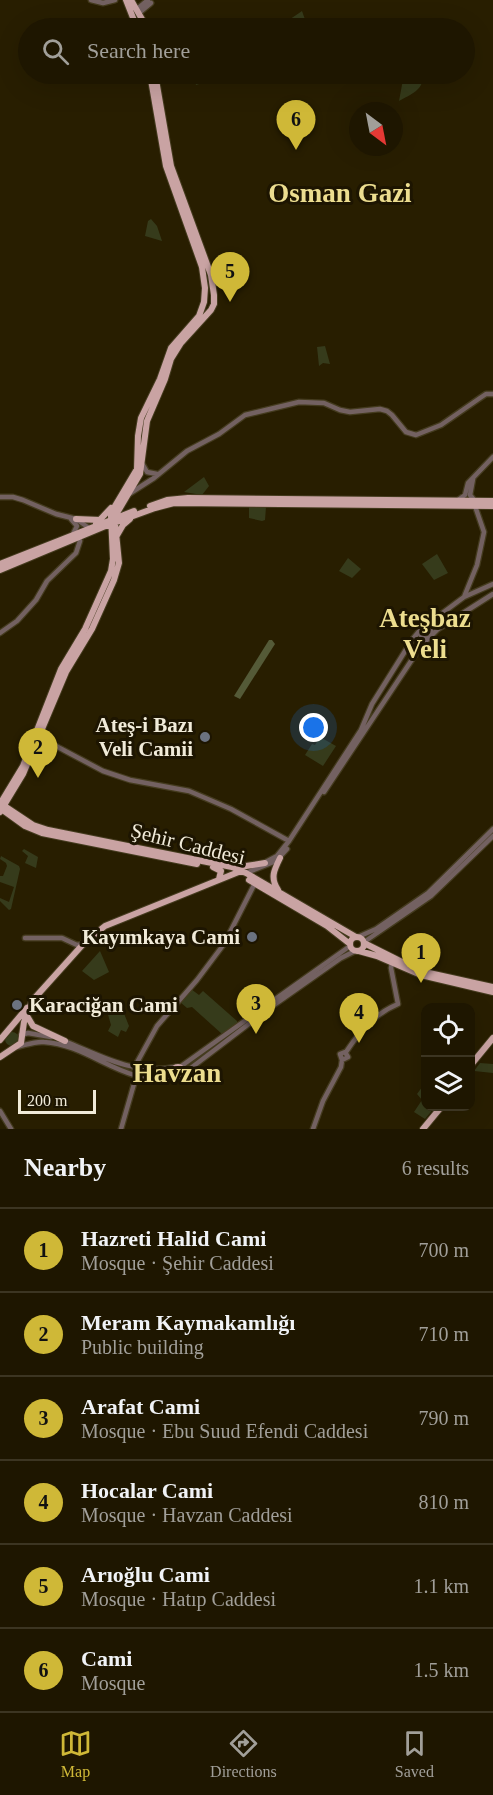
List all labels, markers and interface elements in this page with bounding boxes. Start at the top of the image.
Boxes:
search box [18,18,475,84]
icon: search [39,35,72,68]
text: Search here [87,38,190,63]
pin: 6 [276,100,316,150]
north arrow [349,102,403,156]
district label: Osman Gazi [268,178,412,208]
pin: 5 [210,252,250,302]
district label: Ateşbaz Veli [379,603,471,664]
place label: Ateş-i Bazı Veli Camii [96,713,193,761]
your location [299,713,328,742]
pin: 2 [18,728,57,778]
marker: Ateş-i Bazı Veli Camii [198,730,212,744]
street label: Şehir Caddesi [128,818,248,870]
place label: Kayımkaya Cami [82,925,240,949]
marker: Kayımkaya Cami [245,930,259,944]
pin: 1 [402,934,440,983]
pin: 3 [236,984,276,1034]
place label: Karaciğan Cami [29,993,178,1017]
pin: 4 [340,994,378,1043]
marker: Karaciğan Cami [10,998,24,1012]
map controls [421,1003,475,1111]
button: locate [421,1003,475,1057]
button: layers [421,1057,475,1111]
district label: Havzan [133,1058,221,1088]
scale bar [18,1087,96,1114]
text: 200 m [27,1092,67,1109]
text: Nearby [24,1153,106,1182]
text: 6 results [402,1157,469,1179]
text: Hazreti Halid Cami [81,1226,266,1251]
text: 1 [39,1239,49,1261]
text: 700 m [418,1239,469,1261]
text: Mosque · Şehir Caddesi [81,1252,274,1274]
text: Meram Kaymakamlığı [81,1310,295,1335]
text: 2 [39,1323,49,1345]
text: 710 m [418,1323,469,1345]
text: Public building [81,1336,204,1358]
text: Arafat Cami [81,1394,200,1419]
text: 3 [39,1407,49,1429]
text: 790 m [418,1407,469,1429]
text: Mosque · Ebu Suud Efendi Caddesi [81,1420,368,1442]
text: Hocalar Cami [81,1478,213,1503]
text: 4 [39,1491,49,1513]
text: 810 m [418,1491,469,1513]
text: Mosque · Havzan Caddesi [81,1504,293,1526]
text: Arıoğlu Cami [81,1562,210,1587]
text: 5 [39,1575,49,1597]
text: 1.1 km [413,1575,469,1597]
text: Mosque · Hatıp Caddesi [81,1588,276,1610]
text: Cami [81,1646,132,1671]
text: 6 [39,1659,49,1681]
text: 1.5 km [413,1659,469,1681]
text: Mosque [81,1672,145,1694]
tab: Map [59,1727,92,1781]
tab: Directions [210,1727,277,1781]
tab: Saved [395,1727,434,1781]

